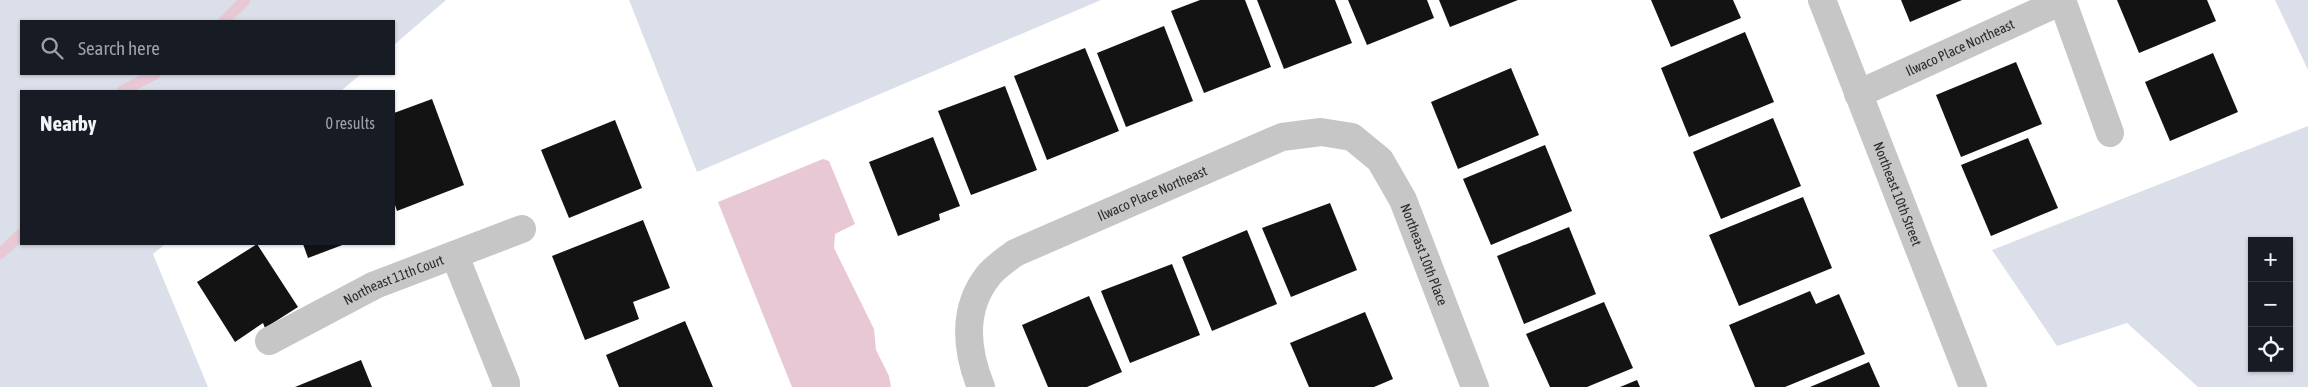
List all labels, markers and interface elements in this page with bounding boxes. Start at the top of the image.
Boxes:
street label: Ilwaco Place Northeast [1903,16,2017,79]
search box [20,20,395,75]
icon: search [38,34,66,62]
text: Search here [78,37,160,59]
text: Nearby [40,111,96,135]
text: 0 results [325,114,375,132]
street label: Northeast 10th Street [1870,140,1925,248]
street label: Ilwaco Place Northeast [1095,163,1209,224]
street label: Northeast 10th Place [1397,201,1451,308]
map controls [2248,237,2293,372]
button: + [2248,237,2293,282]
street label: Northeast 11th Court [341,252,446,308]
button: − [2248,282,2293,327]
button: locate [2248,327,2293,372]

